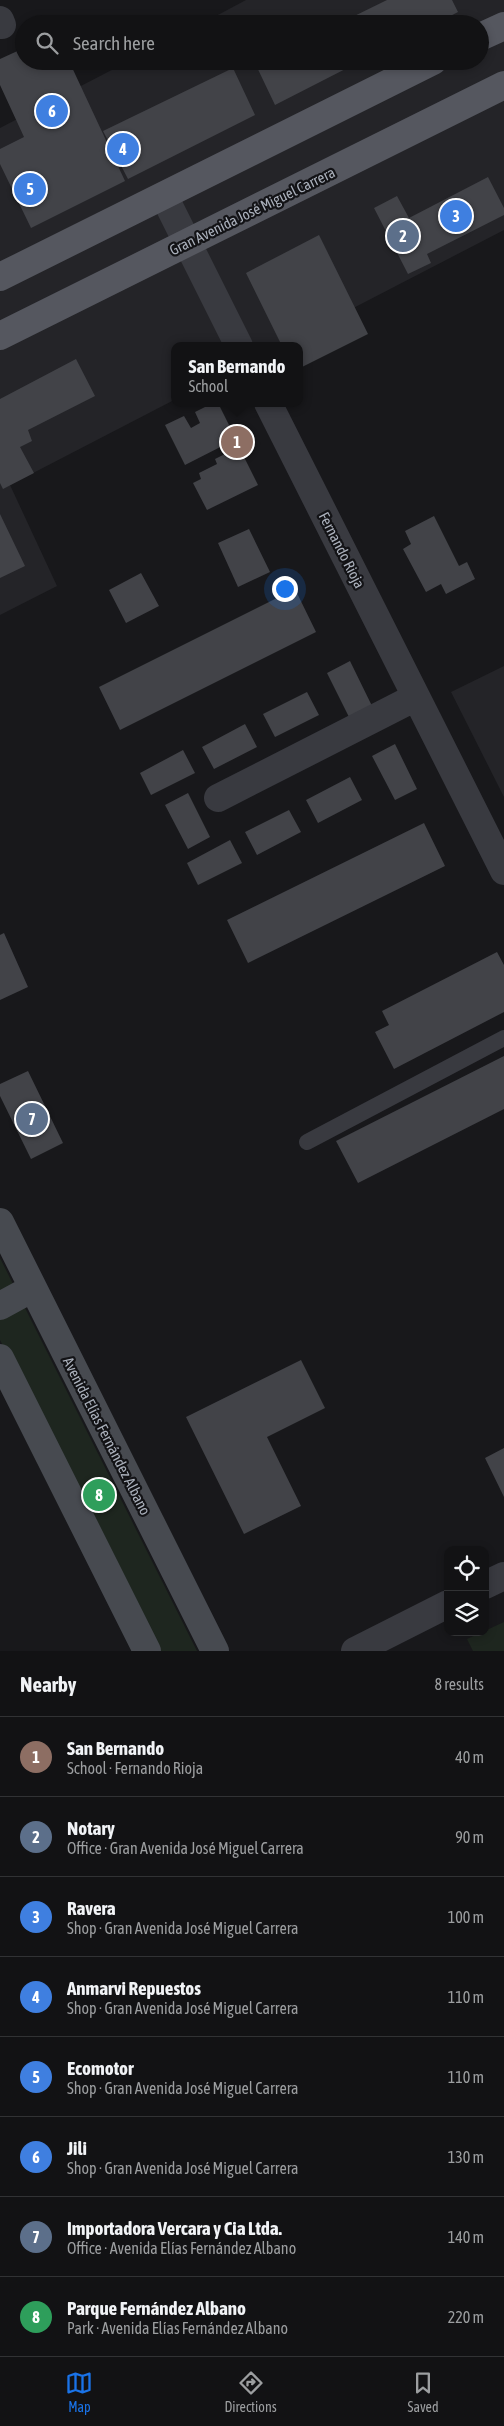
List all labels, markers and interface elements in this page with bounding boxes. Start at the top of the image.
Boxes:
search box [15,15,489,70]
icon: search [33,29,61,57]
text: Search here [73,32,155,54]
pin: 6 [36,92,68,130]
pin: 4 [107,130,139,168]
street label: Gran Avenida José Miguel Carrera [166,163,338,259]
pin: 5 [14,170,46,208]
pin: 3 [440,197,472,235]
pin: 2 [387,217,419,255]
popup [171,342,303,407]
text: San Bernando [188,355,286,377]
text: School [188,377,228,395]
pin: 1 [221,423,253,461]
street label: Fernando Rioja [316,509,368,591]
your location [272,576,298,602]
pin: 7 [16,1100,48,1138]
street label: Avenida Elías Fernández Albano [60,1354,154,1518]
pin: 8 [83,1476,115,1514]
map controls [444,1546,489,1636]
button: locate [444,1546,489,1591]
button: layers [444,1591,489,1636]
text: Nearby [20,1672,76,1696]
text: 8 results [434,1675,484,1693]
text: San Bernando [67,1737,164,1759]
text: 1 [32,1748,40,1766]
text: 40 m [455,1748,484,1766]
text: School · Fernando Rioja [67,1759,203,1777]
text: Notary [67,1817,115,1839]
text: 2 [32,1828,40,1846]
text: 90 m [455,1828,484,1846]
text: Office · Gran Avenida José Miguel Carrera [67,1839,304,1857]
text: Ravera [67,1897,116,1919]
text: 3 [32,1908,40,1926]
text: 100 m [448,1908,484,1926]
text: Shop · Gran Avenida José Miguel Carrera [67,1919,299,1937]
text: Anmarvi Repuestos [67,1977,201,1999]
text: 4 [32,1988,40,2006]
text: 110 m [448,1988,484,2006]
text: Shop · Gran Avenida José Miguel Carrera [67,1999,299,2017]
text: Ecomotor [67,2057,133,2079]
text: 5 [32,2068,40,2086]
text: 110 m [448,2068,484,2086]
text: Shop · Gran Avenida José Miguel Carrera [67,2079,299,2097]
text: Jili [67,2137,87,2159]
text: 6 [32,2148,40,2166]
text: 130 m [448,2148,484,2166]
text: Shop · Gran Avenida José Miguel Carrera [67,2159,299,2177]
text: Importadora Vercara y Cia Ltda. [67,2217,282,2239]
text: 7 [32,2228,40,2246]
text: 140 m [448,2228,484,2246]
text: Office · Avenida Elías Fernández Albano [67,2239,296,2257]
text: Parque Fernández Albano [67,2297,246,2319]
text: 8 [32,2308,40,2326]
text: 220 m [448,2308,484,2326]
text: Park · Avenida Elías Fernández Albano [67,2319,288,2337]
tab: Map [65,2369,93,2415]
tab: Directions [224,2369,277,2415]
tab: Saved [408,2369,439,2415]

